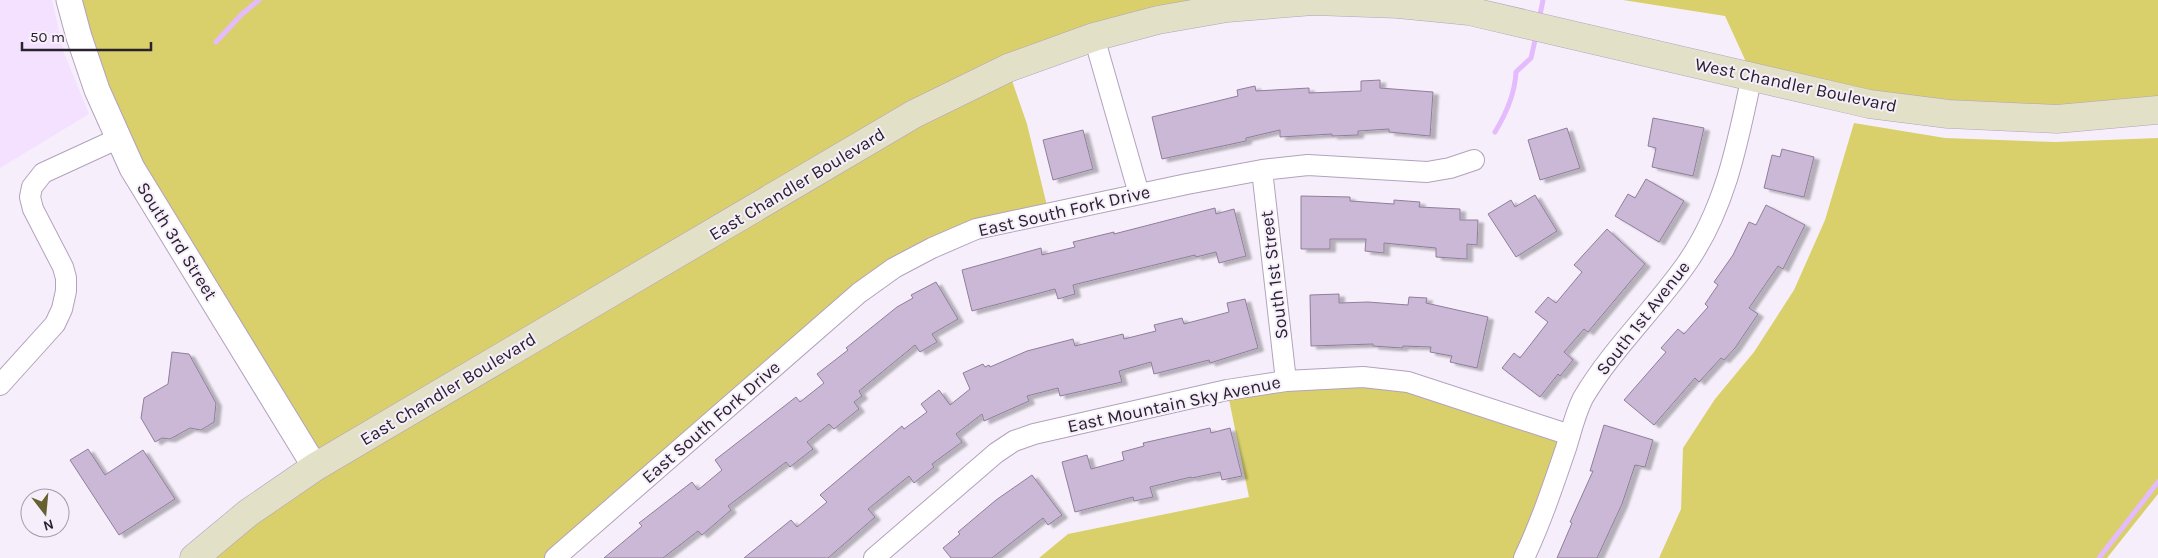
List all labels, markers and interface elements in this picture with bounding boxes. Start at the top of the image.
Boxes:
scale bar [22,20,151,52]
text: 50 m [30,28,65,46]
street label: West Chandler Boulevard [1693,53,1899,117]
street label: East Chandler Boulevard [705,123,889,245]
street label: South 3rd Street [132,178,222,304]
street label: East South Fork Drive [976,181,1152,241]
street label: South 1st Street [1255,209,1293,341]
street label: South 1st Avenue [1591,256,1695,380]
street label: East Chandler Boulevard [356,328,540,450]
street label: East South Fork Drive [637,356,785,488]
street label: East Mountain Sky Avenue [1065,371,1283,437]
north arrow [20,488,70,538]
text: N [41,515,56,535]

